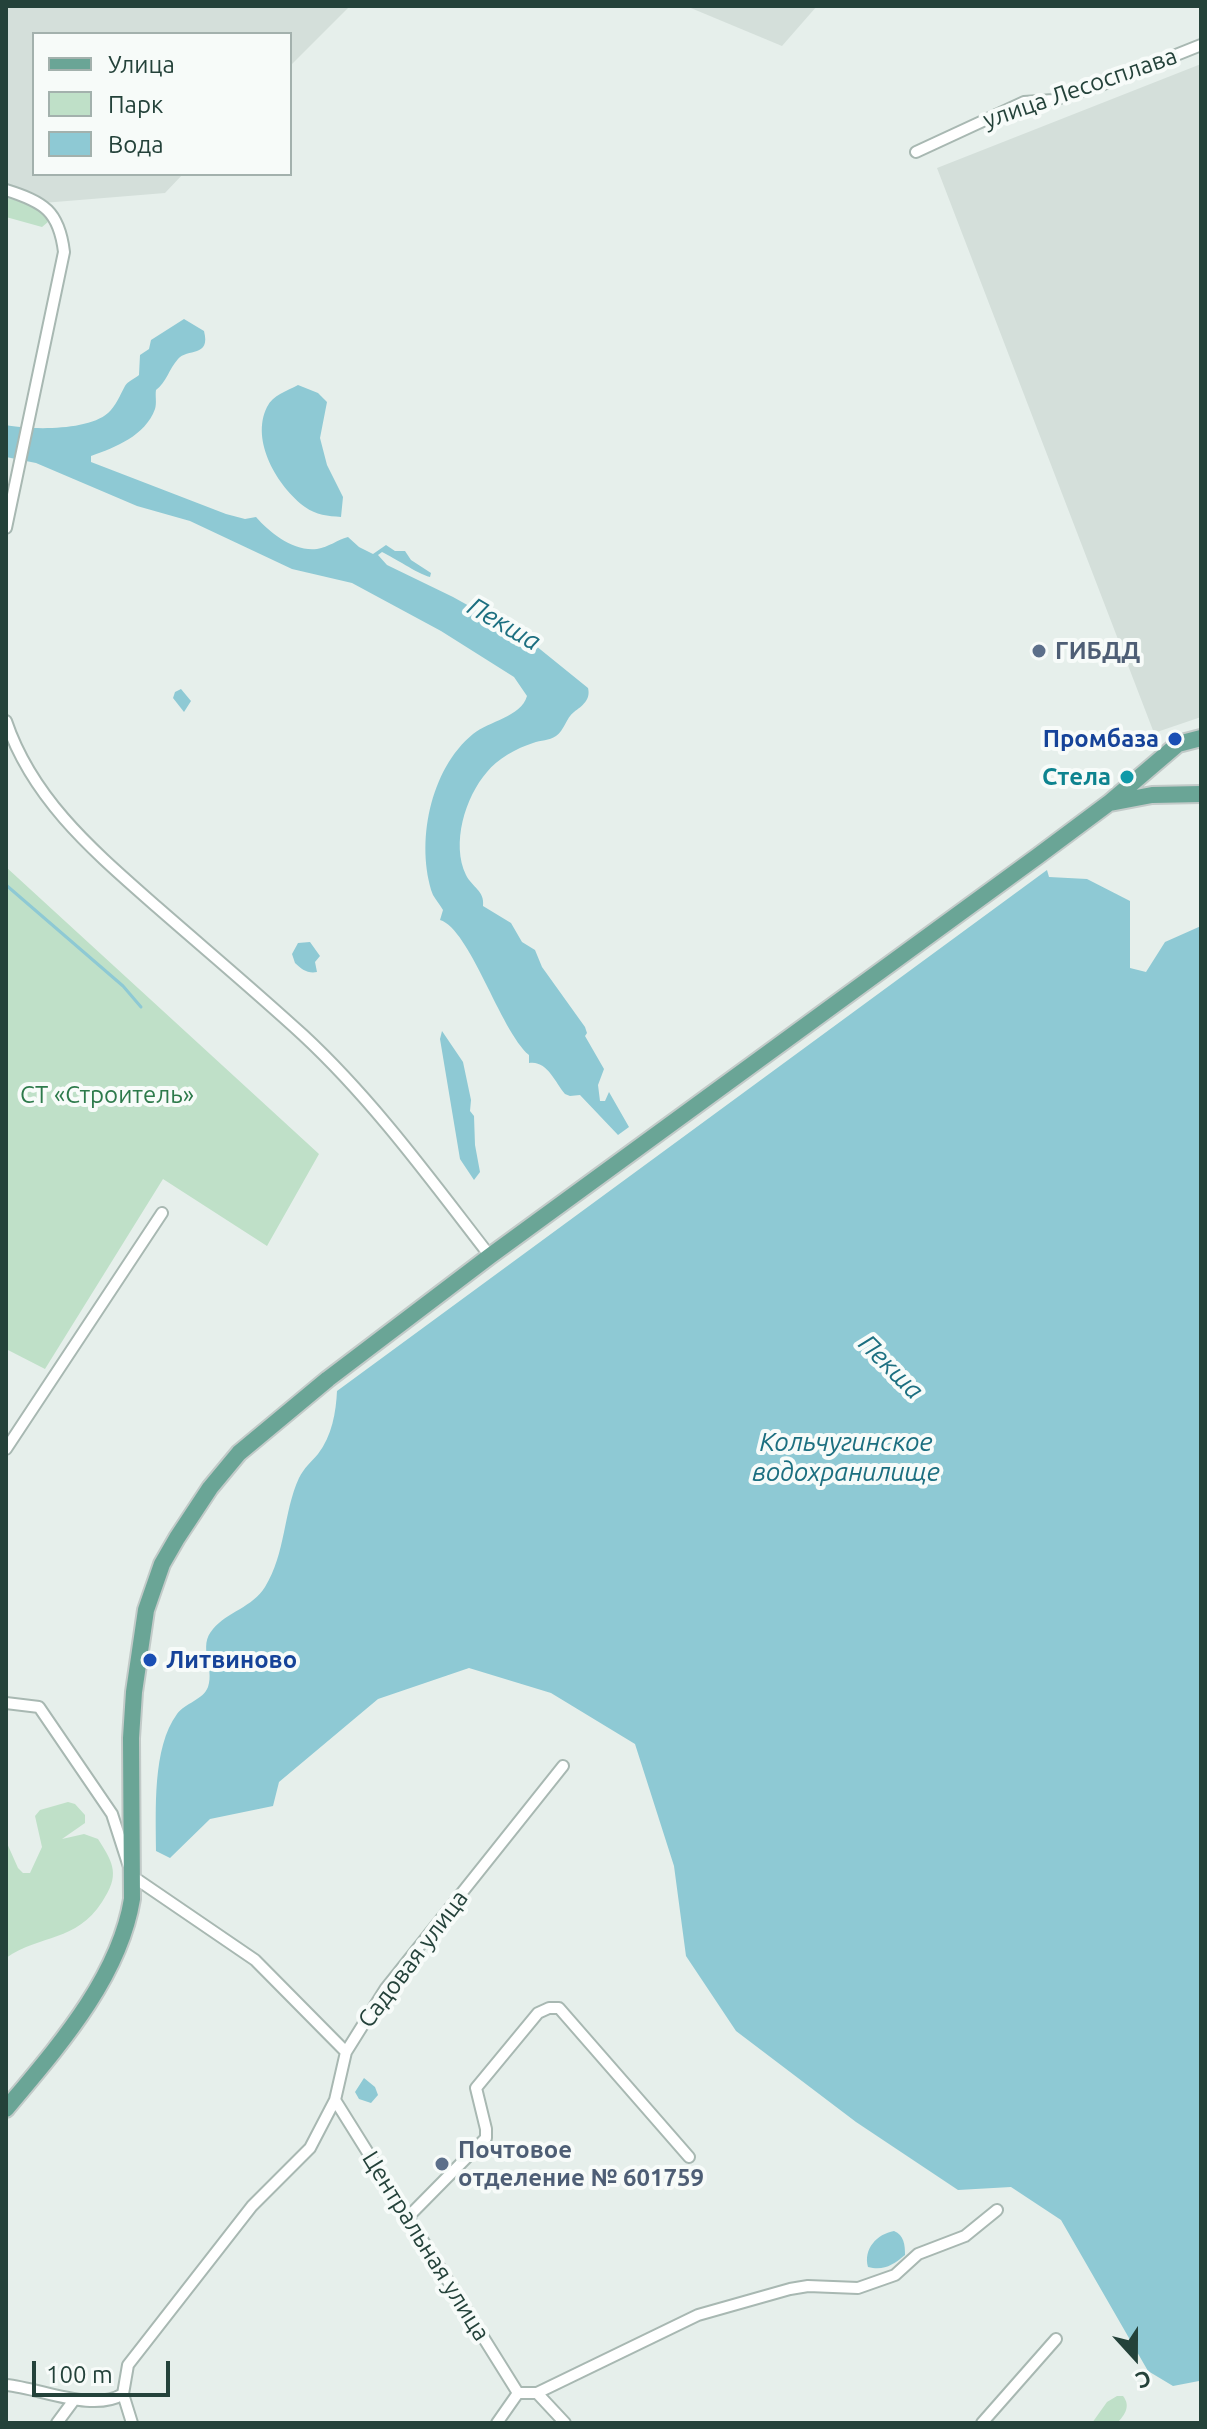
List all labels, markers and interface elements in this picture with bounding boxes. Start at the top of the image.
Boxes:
legend [32,32,292,176]
street label: улица Лесосплава [979,41,1181,135]
text: Улица [108,51,175,78]
text: Парк [108,91,163,118]
text: Вода [108,131,164,158]
water label: Пекша [462,591,546,657]
place label: ГИБДД [1055,637,1140,665]
marker: ГИБДД [1030,642,1048,660]
place label: Промбаза [1043,725,1159,753]
marker: Промбаза [1166,730,1184,748]
place label: Стела [1042,763,1111,791]
marker: Стела [1118,768,1136,786]
park label: СТ «Строитель» [20,1081,194,1109]
water label: Пекша [852,1328,930,1406]
water label: Кольчугинское водохранилище [752,1426,940,1488]
place label: Литвиново [166,1646,297,1674]
marker: Литвиново [141,1651,159,1669]
street label: Садовая улица [352,1885,474,2033]
place label: Почтовое отделение № 601759 [458,2136,704,2192]
street label: Центральная улица [356,2146,496,2346]
marker: Почтовое отделение № 601759 [433,2155,451,2173]
north arrow [1095,2317,1175,2397]
scale bar [36,2345,174,2395]
text: 100 m [46,2361,113,2388]
text: С [1133,2366,1155,2394]

